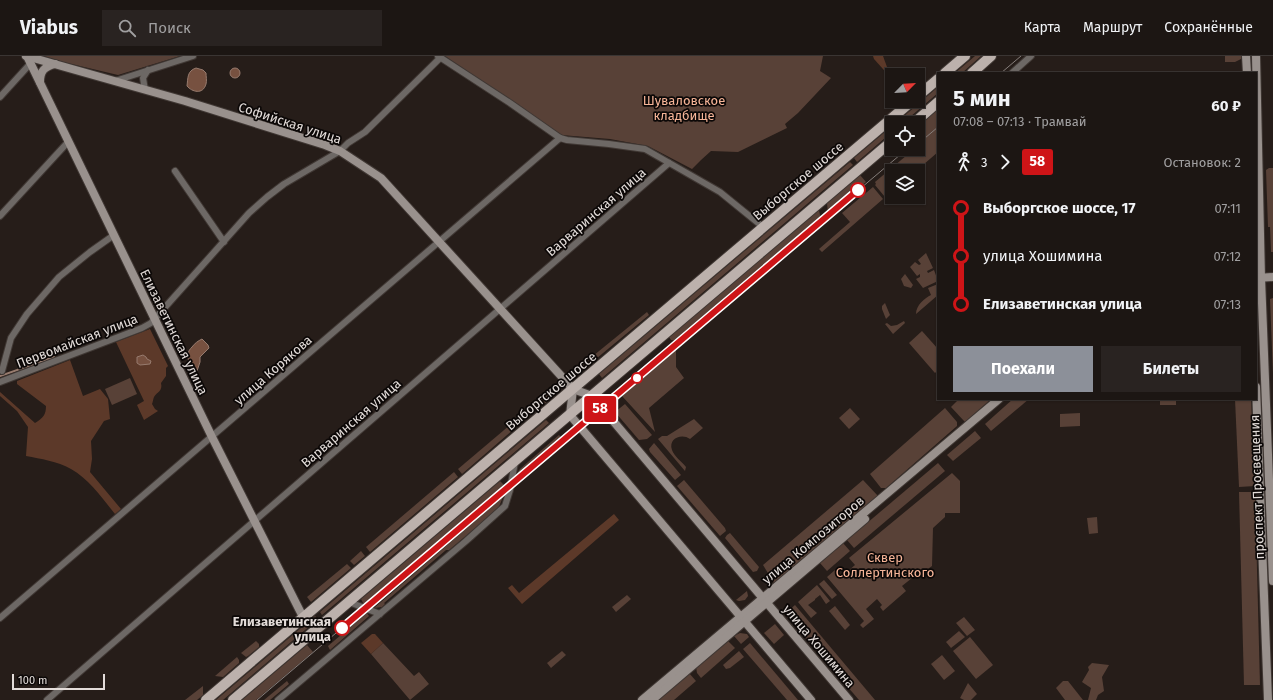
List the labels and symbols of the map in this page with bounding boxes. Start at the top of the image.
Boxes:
north arrow [885,68,925,108]
park label: Шуваловское кладбище [643,93,725,123]
street label: Софийская улица [237,99,343,147]
street label: Выборгское шоссе [750,139,846,223]
street label: Варваринская улица [543,165,649,259]
unlabelled marker [850,182,866,198]
street label: Елизаветинская улица [137,267,211,397]
street label: Первомайская улица [14,311,140,371]
street label: улица Корякова [231,332,315,408]
street label: Выборгское шоссе [503,349,599,433]
unlabelled marker [631,372,643,384]
street label: Варваринская улица [298,376,404,470]
line badge: 58 [582,396,618,422]
street label: проспект Просвещения [1247,414,1267,560]
street label: улица Композиторов [759,493,867,587]
park label: Сквер Соллертинского [836,550,934,580]
street label: улица Хошимина [780,602,858,690]
place label: Елизаветинская улица [233,614,331,644]
marker: Елизаветинская улица [334,620,350,636]
scale bar [12,672,105,691]

